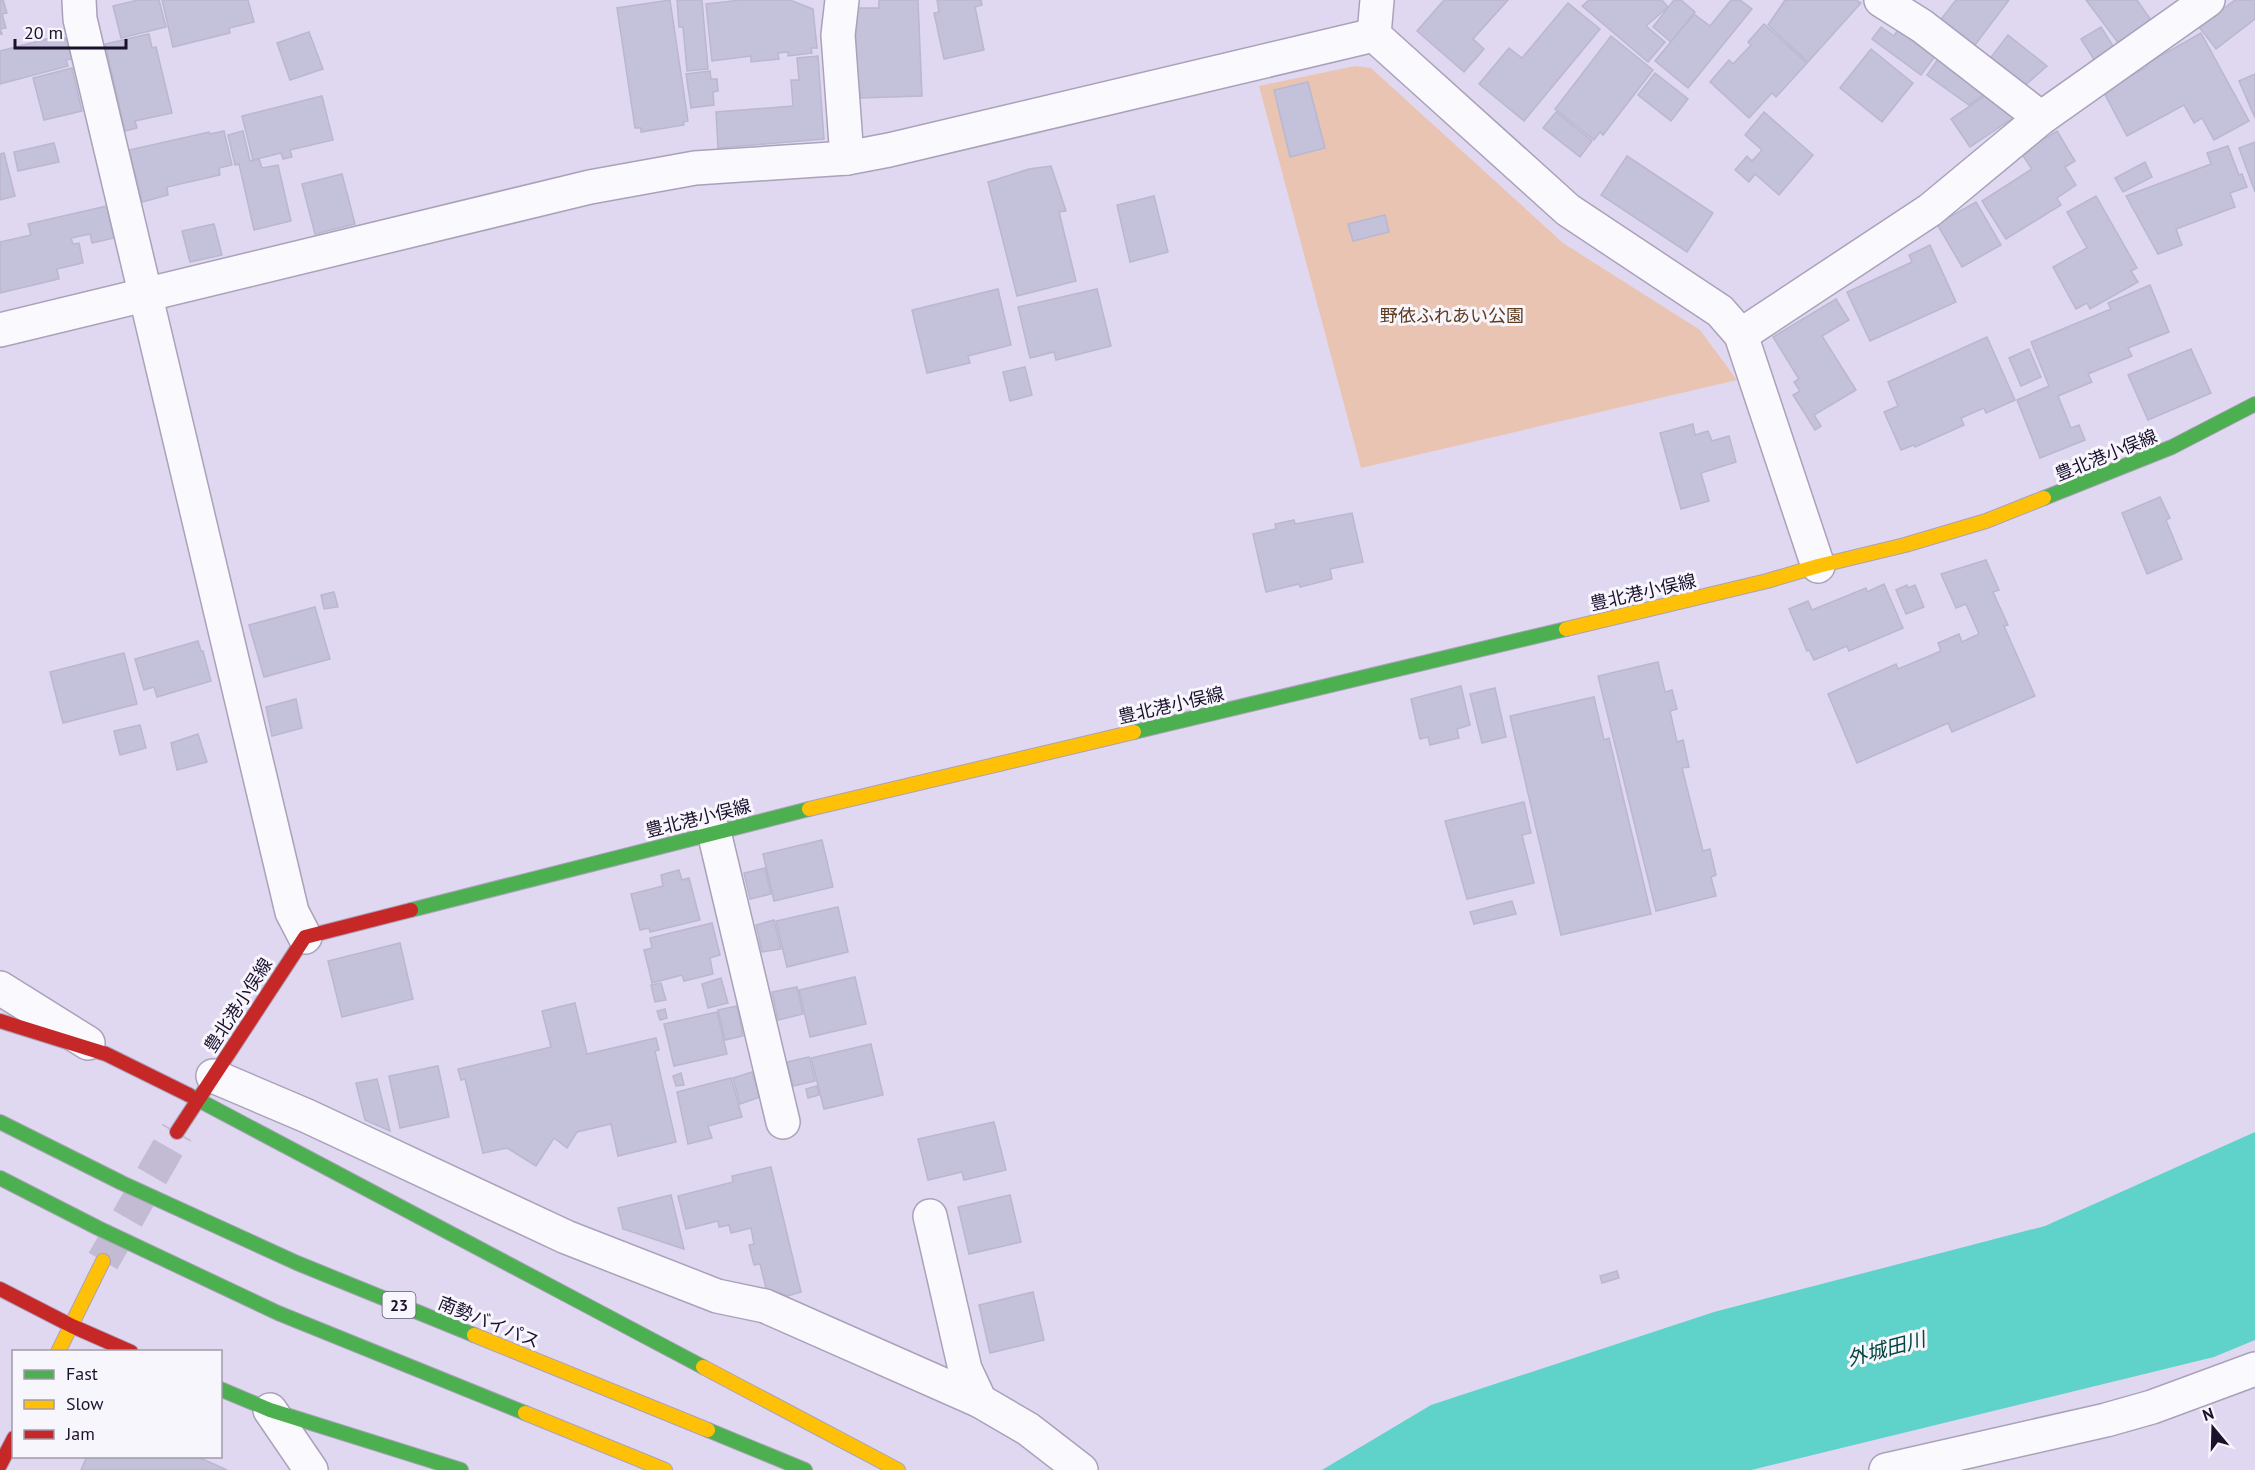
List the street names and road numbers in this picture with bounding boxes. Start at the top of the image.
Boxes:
street label: 豊北港小俣線 [2052,424,2160,486]
street label: 豊北港小俣線 [1588,569,1698,615]
street label: 豊北港小俣線 [1116,682,1226,728]
street label: 豊北港小俣線 [643,794,753,842]
street label: 豊北港小俣線 [199,953,277,1057]
street label: 南勢バイパス [435,1291,543,1353]
road number: 23 [382,1292,416,1318]

